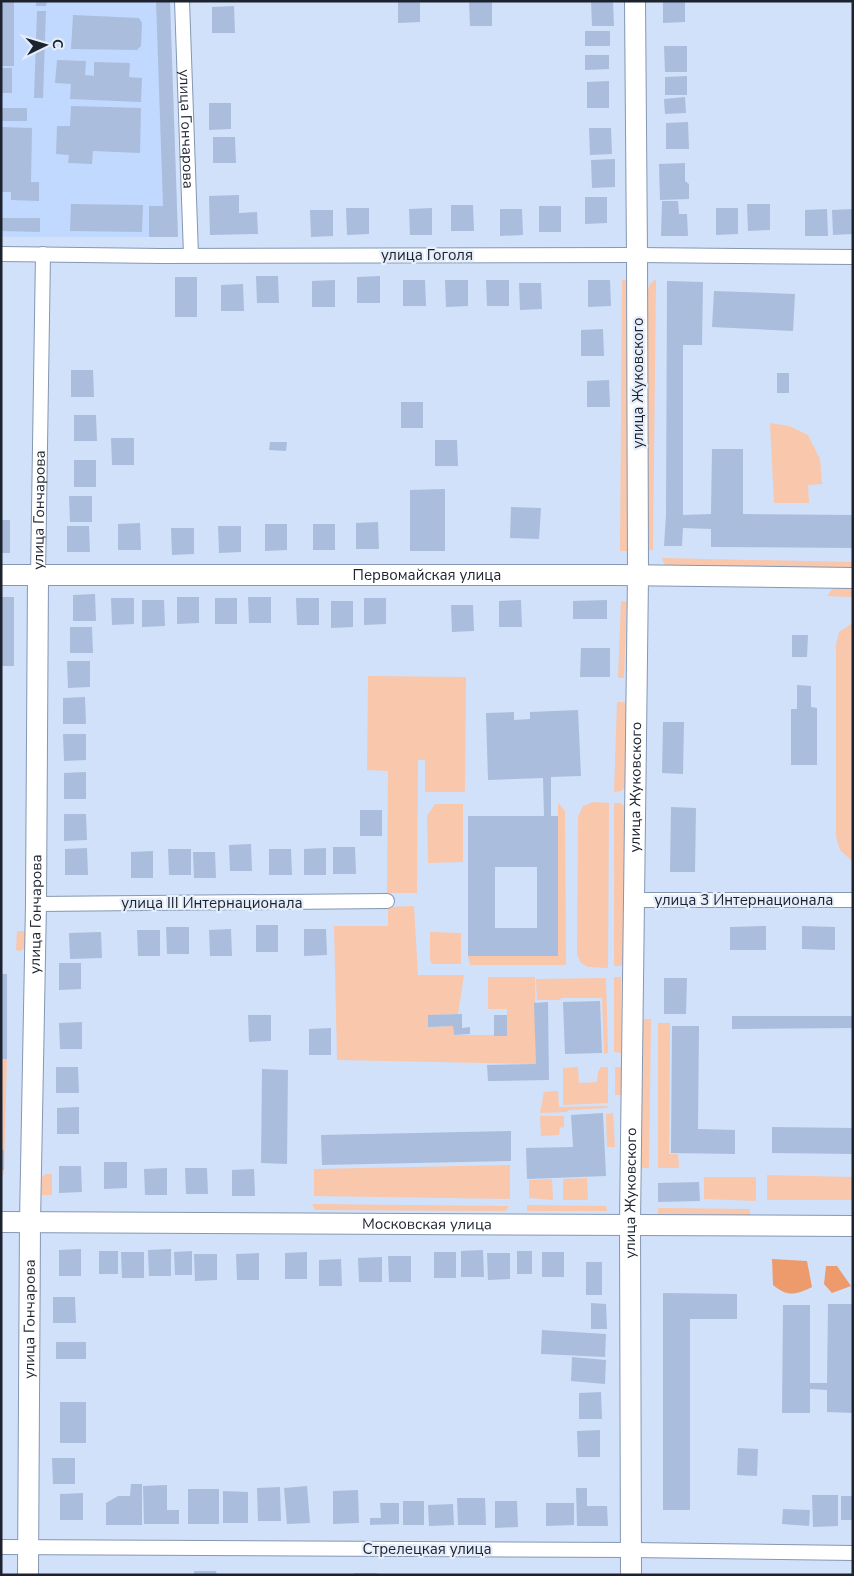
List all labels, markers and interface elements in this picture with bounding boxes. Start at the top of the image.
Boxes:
north arrow [20,20,70,70]
text: С [48,38,67,50]
street label: улица Гончарова [174,69,199,189]
street label: улица Гоголя [381,245,473,265]
street label: улица Жуковского [628,318,648,448]
street label: улица Гончарова [28,450,50,570]
street label: Первомайская улица [353,565,501,585]
street label: улица Жуковского [625,721,646,853]
street label: улица Гончарова [25,854,46,974]
street label: улица 3 Интернационала [655,890,833,910]
street label: улица III Интернационала [121,893,303,913]
street label: улица Жуковского [620,1127,641,1258]
street label: Московская улица [362,1214,492,1234]
street label: улица Гончарова [19,1259,40,1379]
street label: Стрелецкая улица [362,1539,492,1559]

